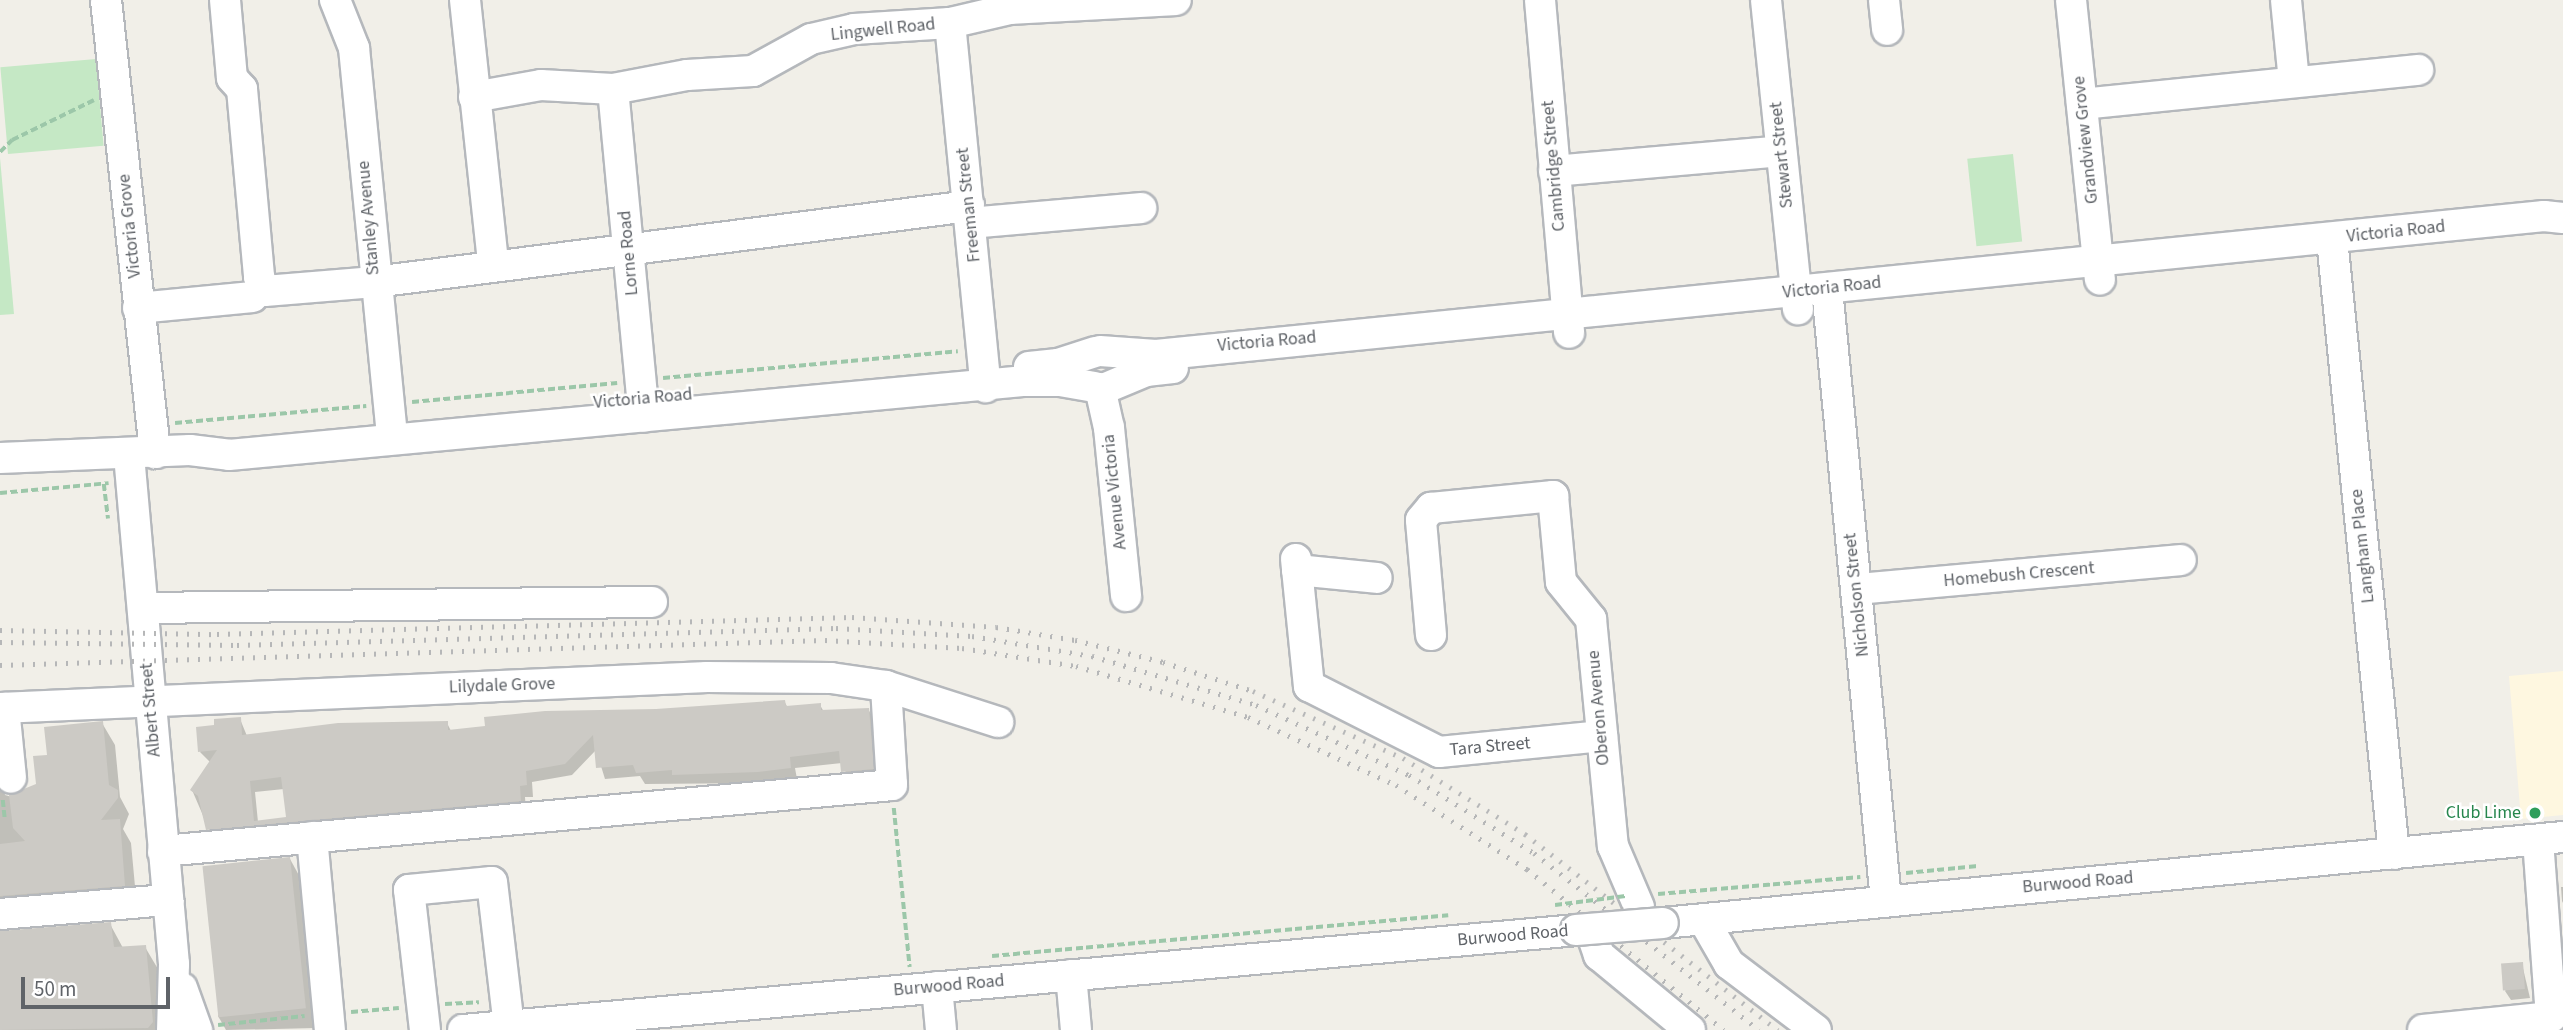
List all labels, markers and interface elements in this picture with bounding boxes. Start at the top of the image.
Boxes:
street label: Lingwell Road [830,14,936,46]
street label: Grandview Grove [2069,75,2103,205]
street label: Cambridge Street [1538,100,1570,232]
street label: Stewart Street [1766,101,1798,209]
street label: Freeman Street [952,147,986,263]
street label: Stanley Avenue [353,160,385,276]
street label: Victoria Grove [114,173,146,279]
street label: Lorne Road [615,209,643,297]
street label: Victoria Road [2345,216,2447,248]
street label: Victoria Road [1781,272,1883,304]
street label: Victoria Road [1217,327,1317,357]
street label: Victoria Road [593,384,693,414]
street label: Avenue Victoria [1098,433,1132,551]
street label: Langham Place [2346,488,2380,604]
street label: Nicholson Street [1840,532,1874,658]
street label: Homebush Crescent [1943,558,2095,592]
street label: Oberon Avenue [1583,649,1615,767]
street label: Albert Street [136,662,166,758]
street label: Lilydale Grove [448,673,556,699]
street label: Tara Street [1449,733,1531,761]
place label: Club Lime [2446,802,2521,824]
marker: Club Lime [2527,805,2543,821]
street label: Burwood Road [2021,867,2135,899]
street label: Burwood Road [1456,920,1570,952]
scale bar [24,964,173,1008]
street label: Burwood Road [892,970,1006,1002]
text: 50 m [34,974,76,1004]

